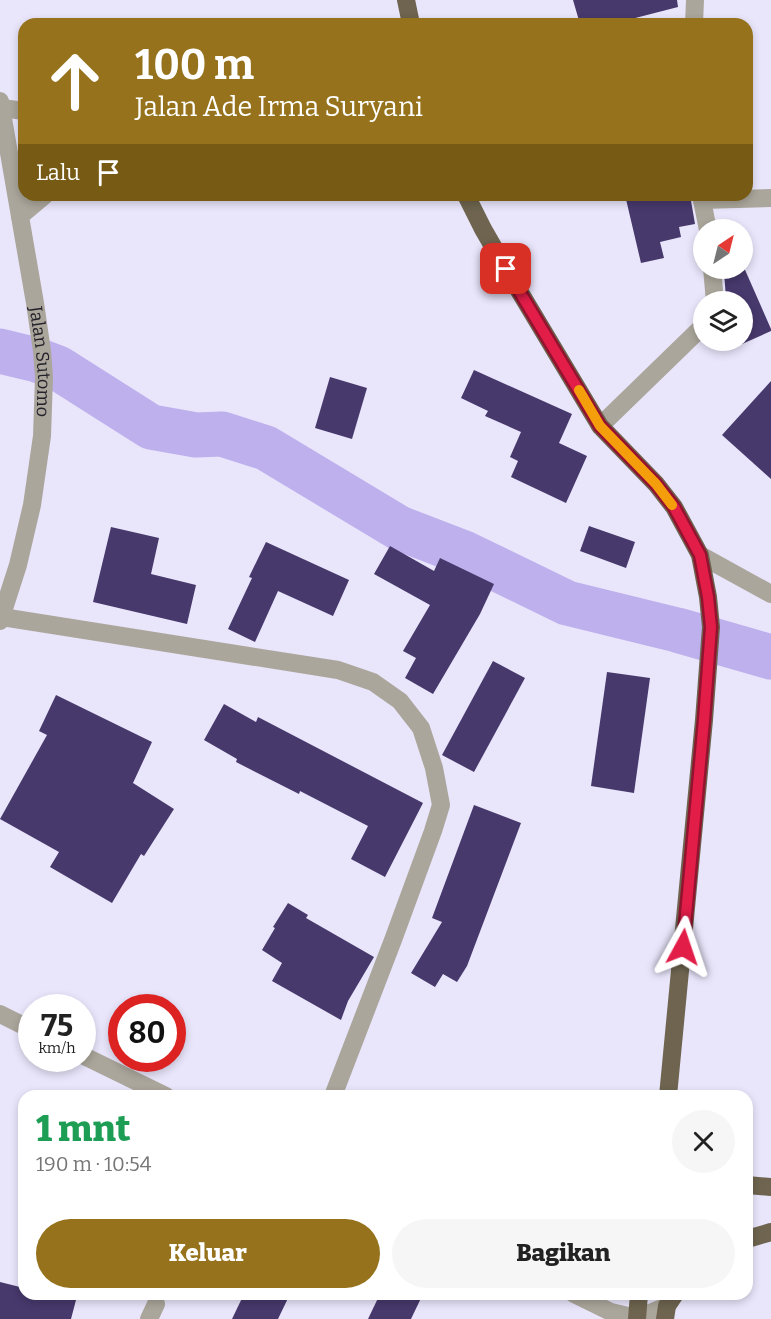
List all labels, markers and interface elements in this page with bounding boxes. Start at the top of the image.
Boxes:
text: 100 m [135,40,254,90]
icon: ahead [36,42,114,120]
text: Jalan Ade Irma Suryani [135,91,423,123]
icon: arrive [92,156,125,189]
text: Lalu [36,159,80,186]
north arrow [693,219,753,279]
map controls [693,219,753,351]
pin [480,243,531,294]
icon: arrive [489,252,522,285]
button: layers [693,291,753,351]
street label: Jalan Sutomo [24,304,55,417]
position arrow [651,915,715,979]
speed limit sign: 80 [108,994,186,1072]
text: 75 [41,1008,73,1044]
text: km/h [38,1039,76,1057]
text: 1 mnt [36,1107,131,1151]
button: close [672,1110,735,1173]
text: 190 m · 10:54 [36,1152,151,1176]
button: Keluar [36,1219,380,1288]
button: Bagikan [392,1219,735,1288]

